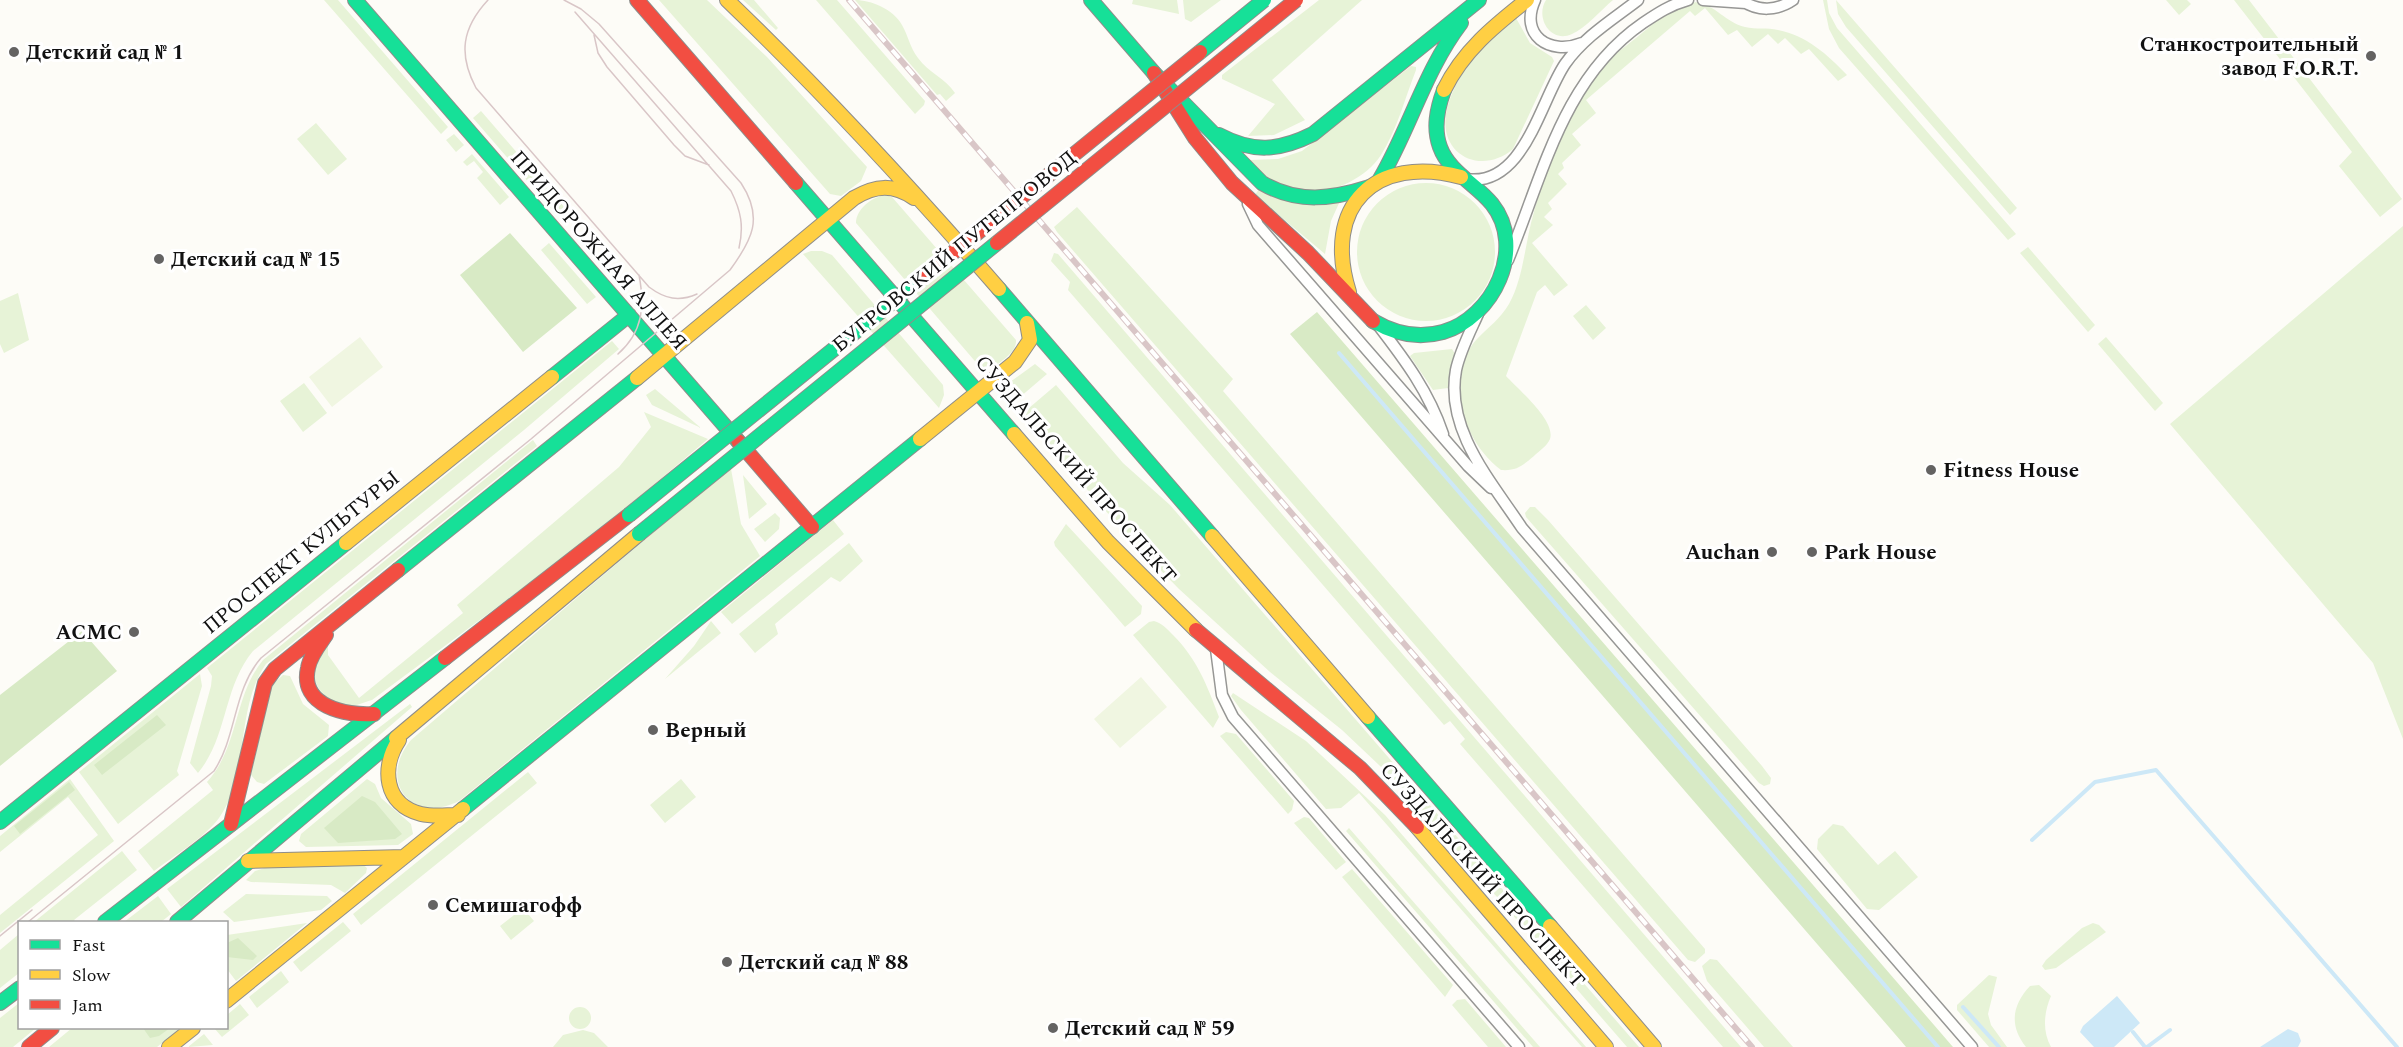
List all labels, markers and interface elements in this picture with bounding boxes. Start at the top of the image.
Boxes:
place label: Станкостроительный завод F.O.R.T. [2140,29,2359,85]
place label: Детский сад № 1 [26,37,184,69]
marker: Детский сад № 1 [7,45,21,59]
marker: Станкостроительный завод F.O.R.T. [2364,49,2378,63]
street label: ПРИДОРОЖНАЯ АЛЛЕЯ [502,143,694,358]
street label: БУГРОВСКИЙ ПУТЕПРОВОД [825,143,1084,361]
place label: Детский сад № 15 [171,244,341,276]
marker: Детский сад № 15 [152,252,166,266]
street label: СУЗДАЛЬСКИЙ ПРОСПЕКТ [967,348,1184,591]
place label: Fitness House [1943,455,2079,487]
street label: ПРОСПЕКТ КУЛЬТУРЫ [196,463,407,643]
marker: Fitness House [1924,463,1938,477]
place label: Auchan [1685,537,1760,569]
place label: Park House [1824,537,1937,569]
marker: Auchan [1765,545,1779,559]
marker: Park House [1805,545,1819,559]
place label: АСМС [56,617,122,649]
marker: АСМС [127,625,141,639]
place label: Верный [665,715,747,747]
marker: Верный [646,723,660,737]
street label: СУЗДАЛЬСКИЙ ПРОСПЕКТ [1372,756,1593,996]
place label: Семишагофф [445,890,582,922]
marker: Семишагофф [426,898,440,912]
legend [18,921,228,1029]
text: Fast [72,932,105,959]
place label: Детский сад № 88 [739,947,909,979]
marker: Детский сад № 88 [720,955,734,969]
text: Slow [72,962,111,989]
text: Jam [72,992,103,1019]
place label: Детский сад № 59 [1065,1013,1235,1045]
marker: Детский сад № 59 [1046,1021,1060,1035]

